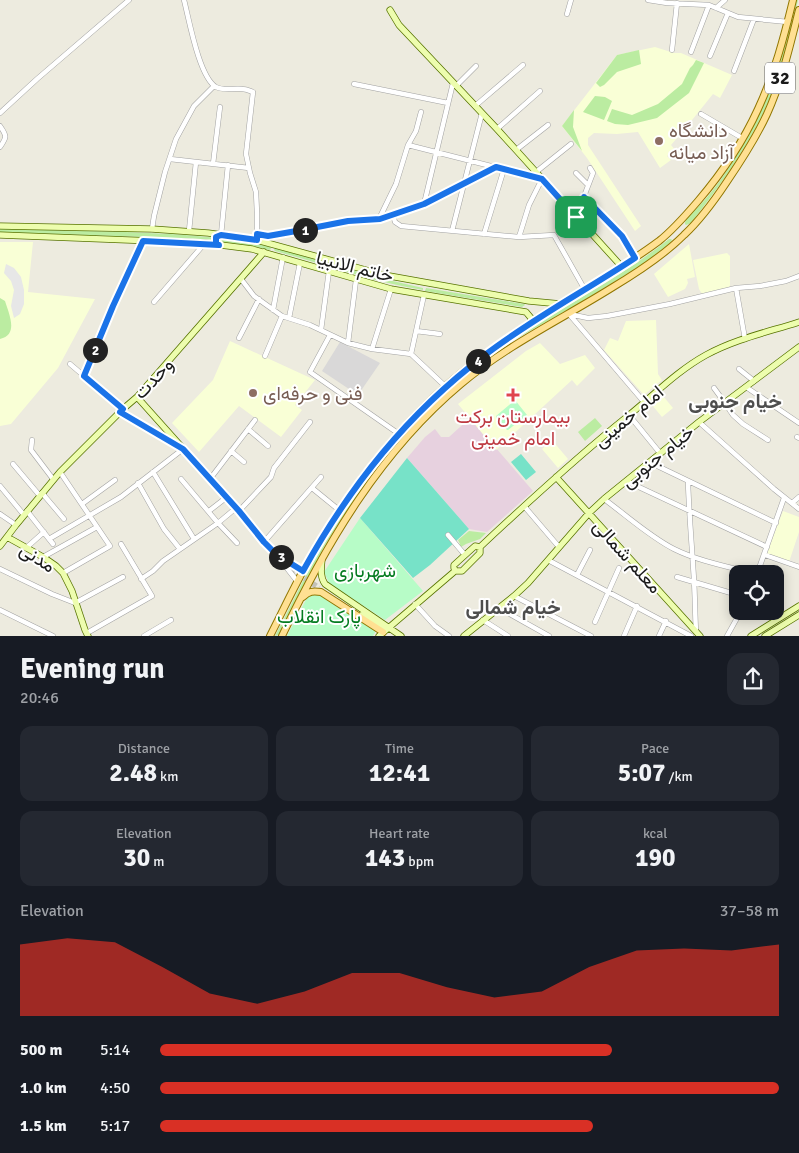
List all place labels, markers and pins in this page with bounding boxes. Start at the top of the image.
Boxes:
place label: دانشگاه آزاد میانه [669,119,735,165]
marker: دانشگاه آزاد میانه [653,135,665,147]
pin [555,196,597,238]
pin: 1 [292,218,318,242]
pin: 2 [82,338,108,362]
pin: 4 [466,348,490,374]
place label: فنی و حرفه‌ای [263,382,362,406]
marker: فنی و حرفه‌ای [247,387,259,399]
marker: بیمارستان برکت امام خمینی [506,388,520,402]
place label: بیمارستان برکت امام خمینی [456,405,570,451]
pin: 3 [268,544,294,570]

